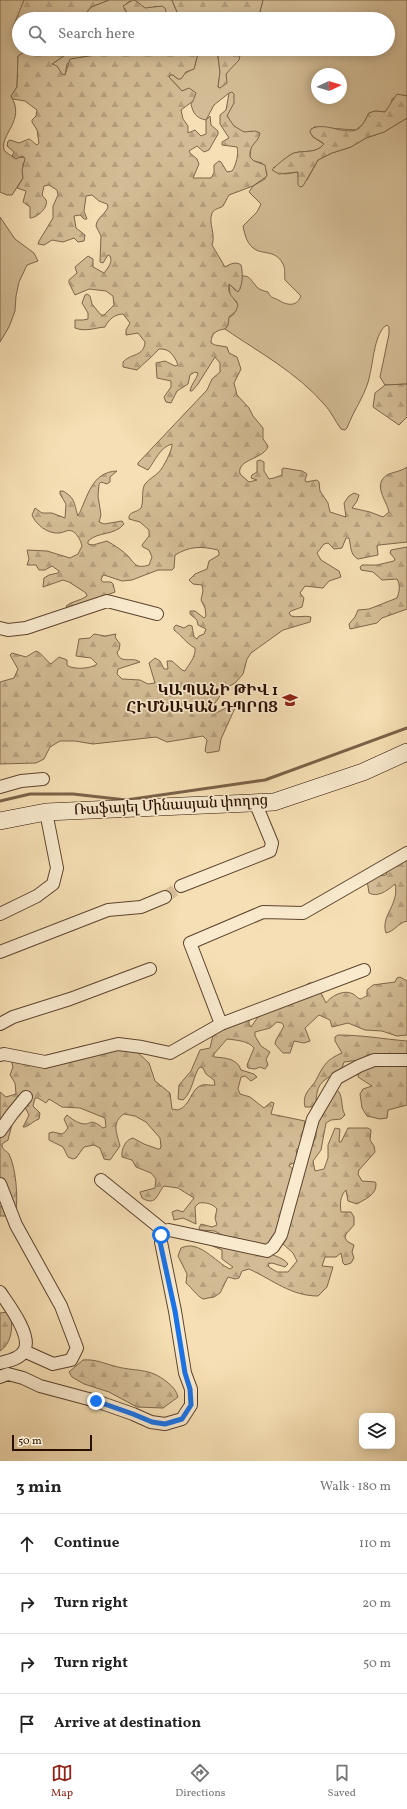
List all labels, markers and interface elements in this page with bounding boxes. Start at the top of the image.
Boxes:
search box [12,12,395,56]
icon: search [26,23,48,45]
text: Search here [58,24,135,45]
north arrow [311,68,347,104]
place label: ԿԱՊԱՆԻ ԹԻՎ 1 ՀԻՄՆԱԿԱՆ ԴՊՐՈՑ [126,681,278,719]
school or university icon: ԿԱՊԱՆԻ ԹԻՎ 1 ՀԻՄՆԱԿԱՆ ԴՊՐՈՑ [281,691,299,709]
street label: Ռաֆայել Մինասյան փողոց [73,790,269,822]
route start [152,1226,170,1244]
route end [87,1392,105,1410]
map controls [359,1413,395,1449]
button: layers [359,1413,395,1449]
scale bar [12,1433,92,1452]
text: 50 m [18,1434,42,1449]
text: 3 min [16,1476,62,1499]
text: Walk · 180 m [320,1478,391,1496]
icon: ahead [16,1533,38,1555]
text: Continue [54,1533,119,1554]
text: 110 m [359,1535,391,1553]
icon: right [16,1593,38,1615]
text: Turn right [54,1593,128,1614]
text: 20 m [362,1595,391,1613]
icon: right [16,1653,38,1675]
text: Turn right [54,1653,128,1674]
text: 50 m [363,1655,391,1673]
icon: arrive [16,1713,38,1735]
text: Arrive at destination [54,1713,201,1734]
tab: Map [51,1762,73,1801]
tab: Directions [175,1762,226,1801]
tab: Saved [328,1762,356,1801]

